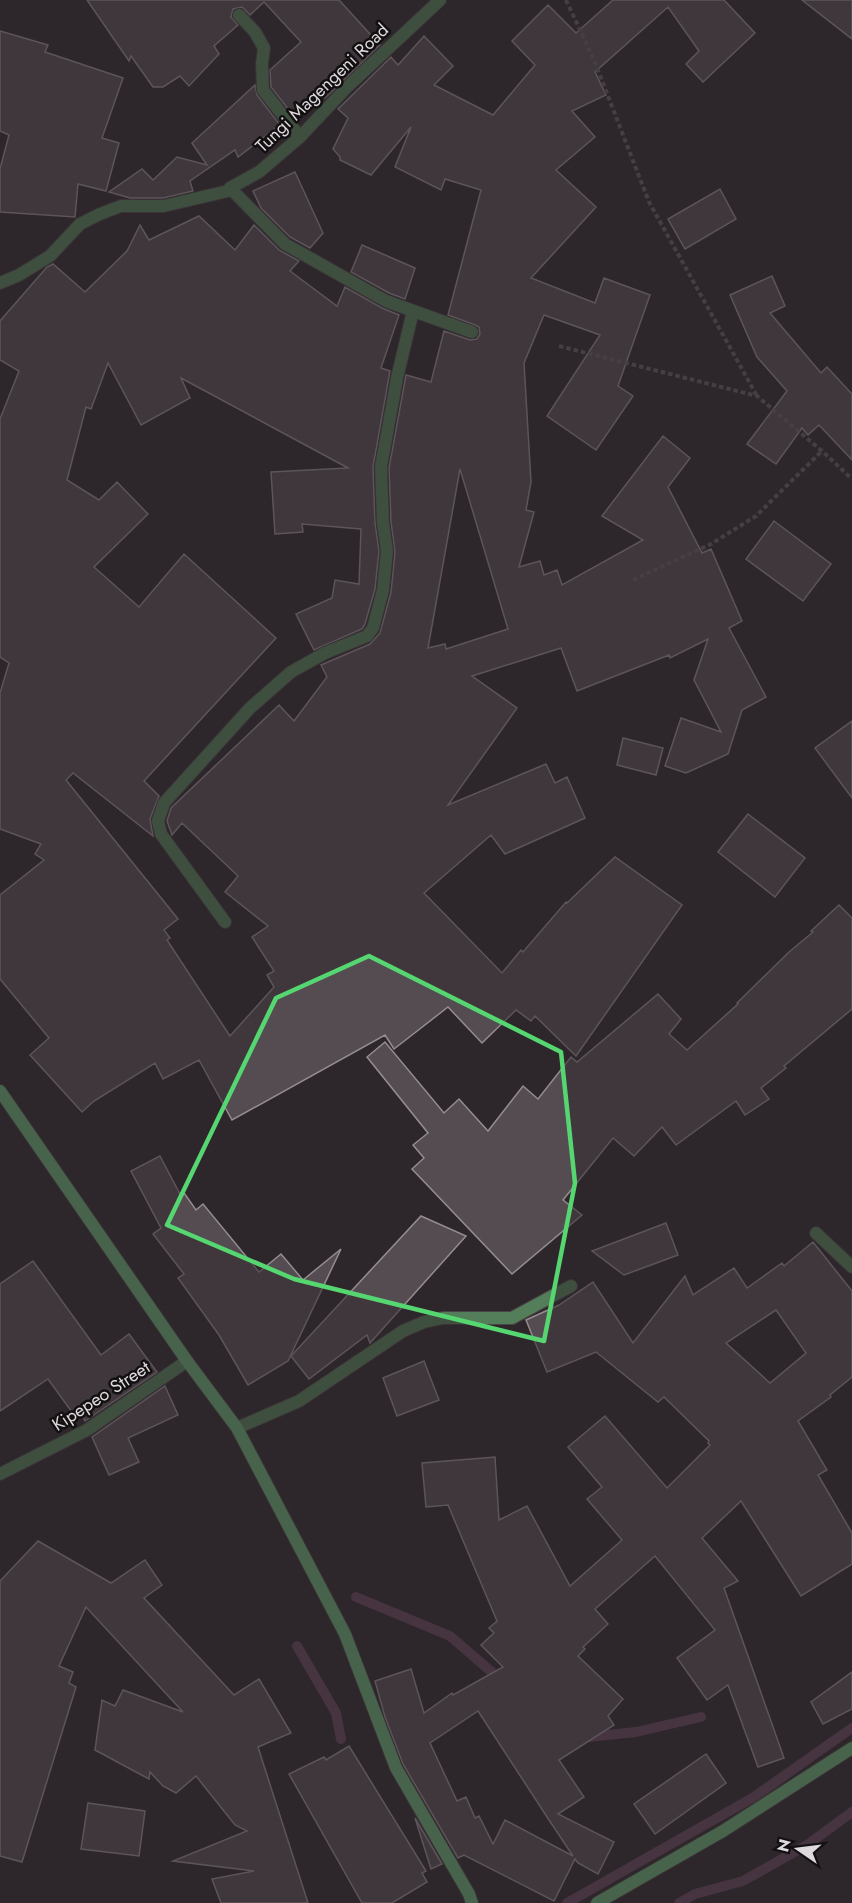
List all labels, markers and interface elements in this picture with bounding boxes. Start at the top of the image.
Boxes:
street label: Tungi Magengeni Road [250,17,394,159]
street label: Kipepeo Street [47,1354,156,1437]
north arrow [768,1819,828,1879]
text: N [771,1837,797,1854]

